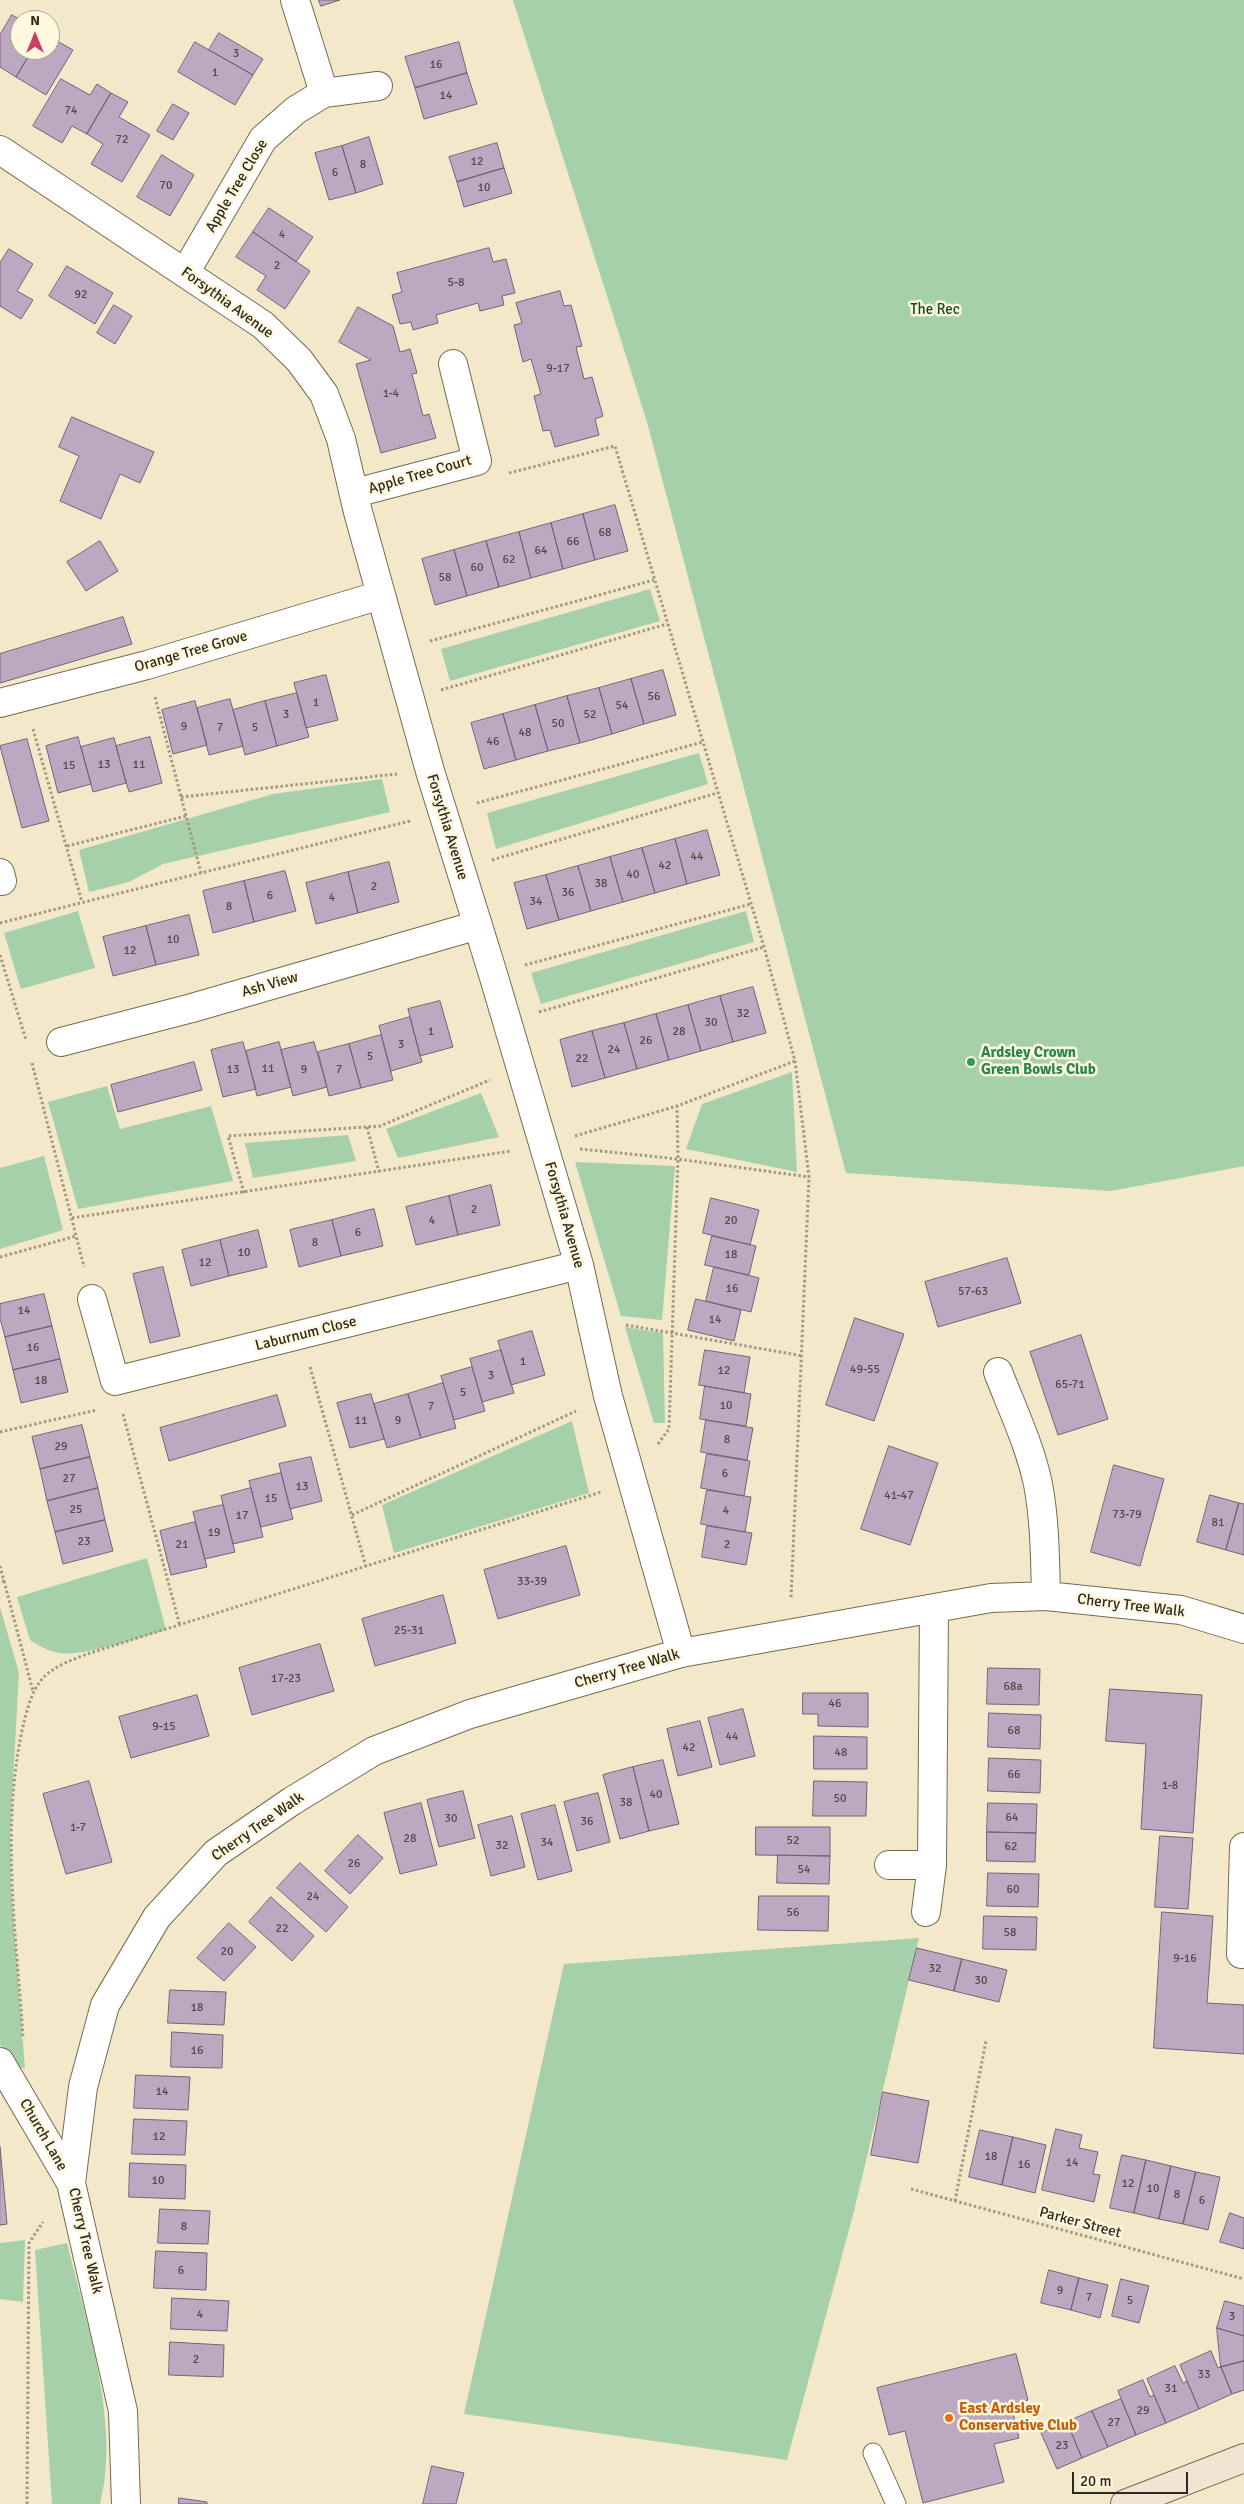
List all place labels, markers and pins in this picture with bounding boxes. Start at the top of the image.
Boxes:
place label: Ardsley Crown Green Bowls Club [981,1044,1096,1079]
marker: Ardsley Crown Green Bowls Club [965,1056,977,1068]
place label: East Ardsley Conservative Club [959,2400,1077,2435]
marker: East Ardsley Conservative Club [943,2412,955,2424]

